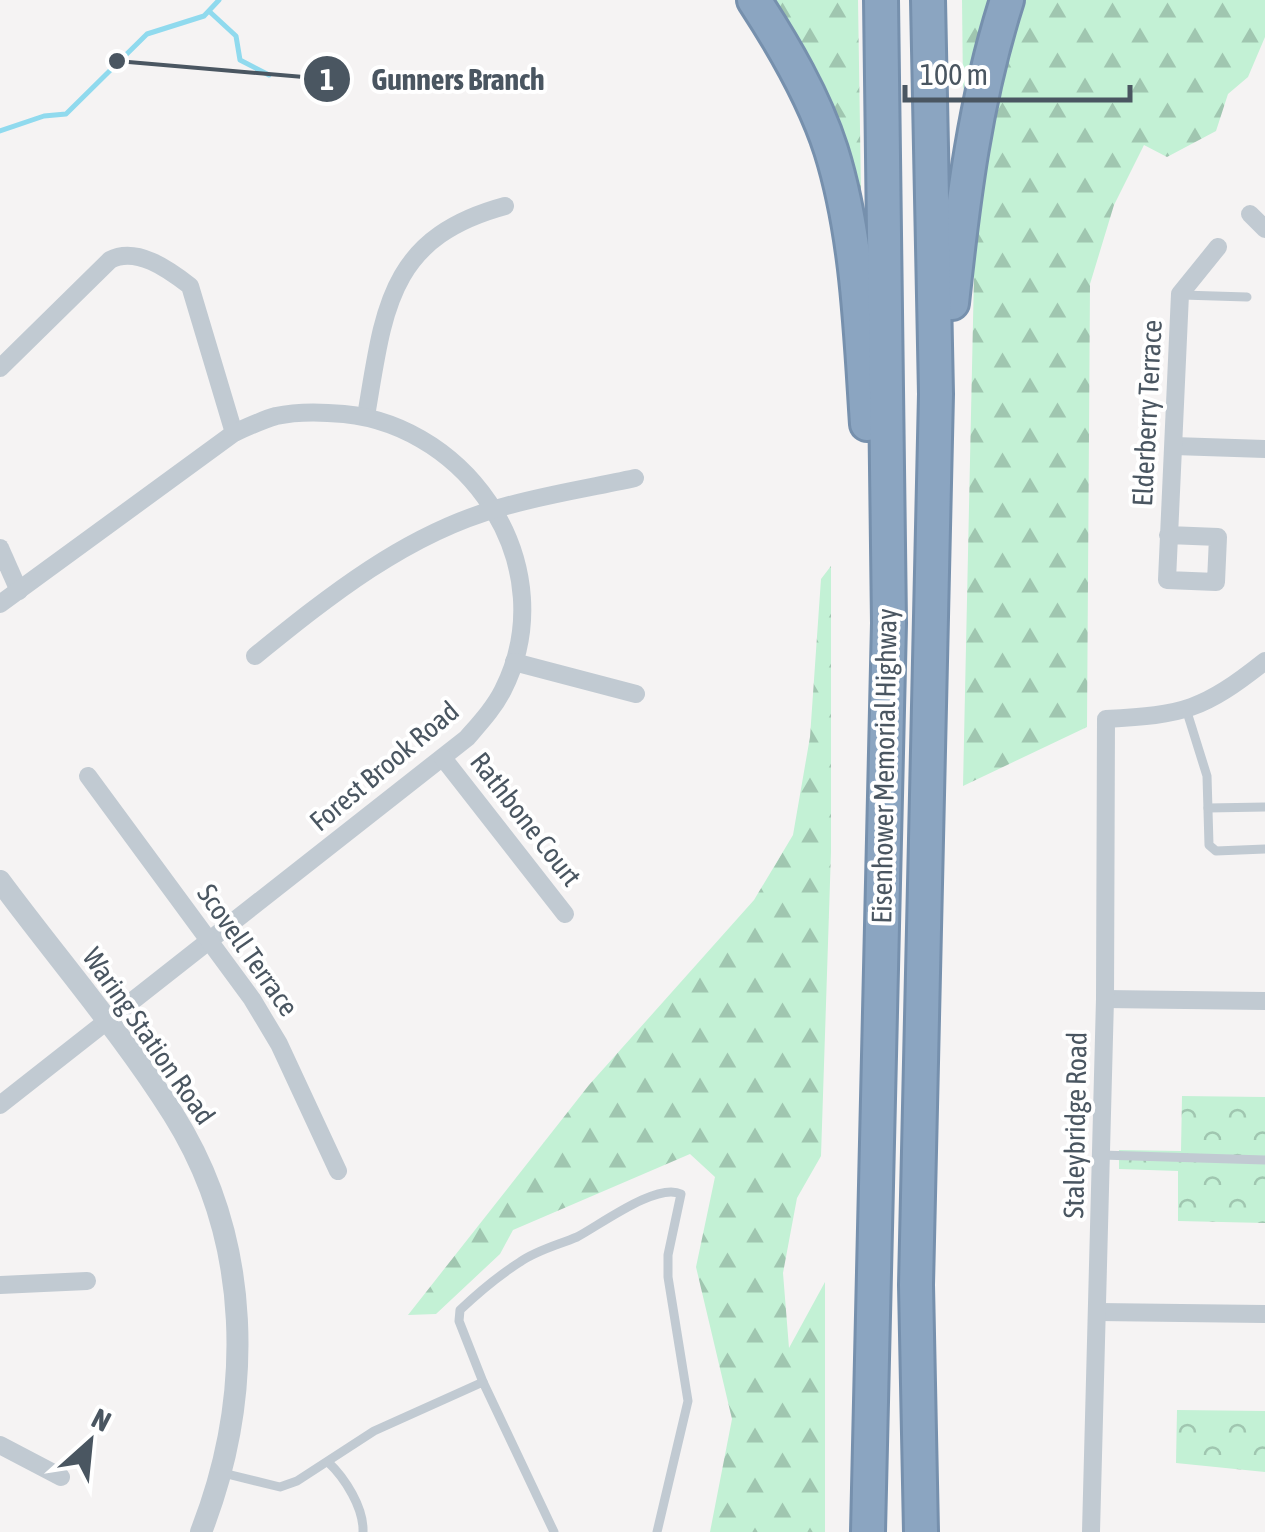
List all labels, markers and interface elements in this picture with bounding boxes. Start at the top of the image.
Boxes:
scale bar [905,40,1130,102]
callout: Gunners Branch [302,49,565,109]
text: 100 m [920,57,988,91]
text: 1 [320,62,334,96]
text: Gunners Branch [371,62,545,96]
street label: Elderberry Terrace [1126,319,1168,507]
street label: Eisenhower Memorial Highway [865,608,903,924]
street label: Forest Brook Road [303,695,465,837]
street label: Rathbone Court [464,746,588,892]
street label: Scovell Terrace [191,878,305,1022]
street label: Waring Station Road [76,942,222,1130]
street label: Staleybridge Road [1057,1031,1093,1219]
north arrow [40,1392,140,1492]
text: N [87,1402,116,1438]

